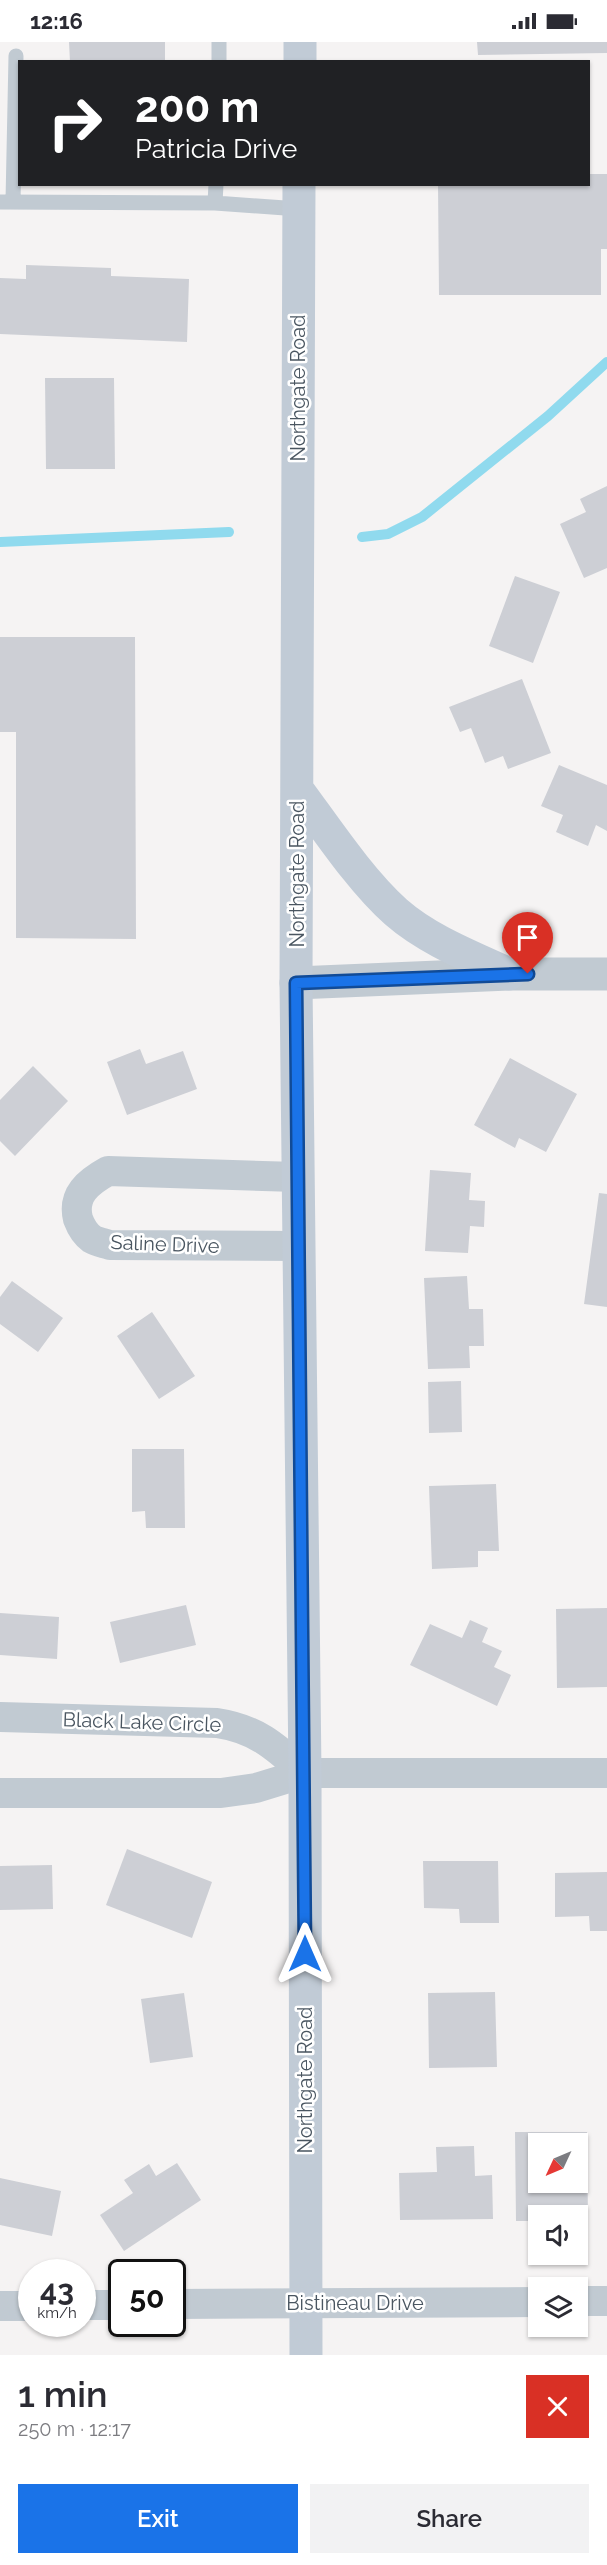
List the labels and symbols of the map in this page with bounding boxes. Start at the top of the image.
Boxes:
street label: Northgate Road [286,314,310,462]
street label: Northgate Road [285,800,309,948]
pin [502,912,553,974]
street label: Saline Drive [110,1230,220,1258]
street label: Black Lake Circle [62,1707,222,1737]
position arrow [273,1922,337,1986]
street label: Northgate Road [293,2006,317,2154]
north arrow [528,2133,588,2193]
speed limit sign: 50 [108,2259,186,2337]
street label: Bistineau Drive [286,2291,424,2315]

